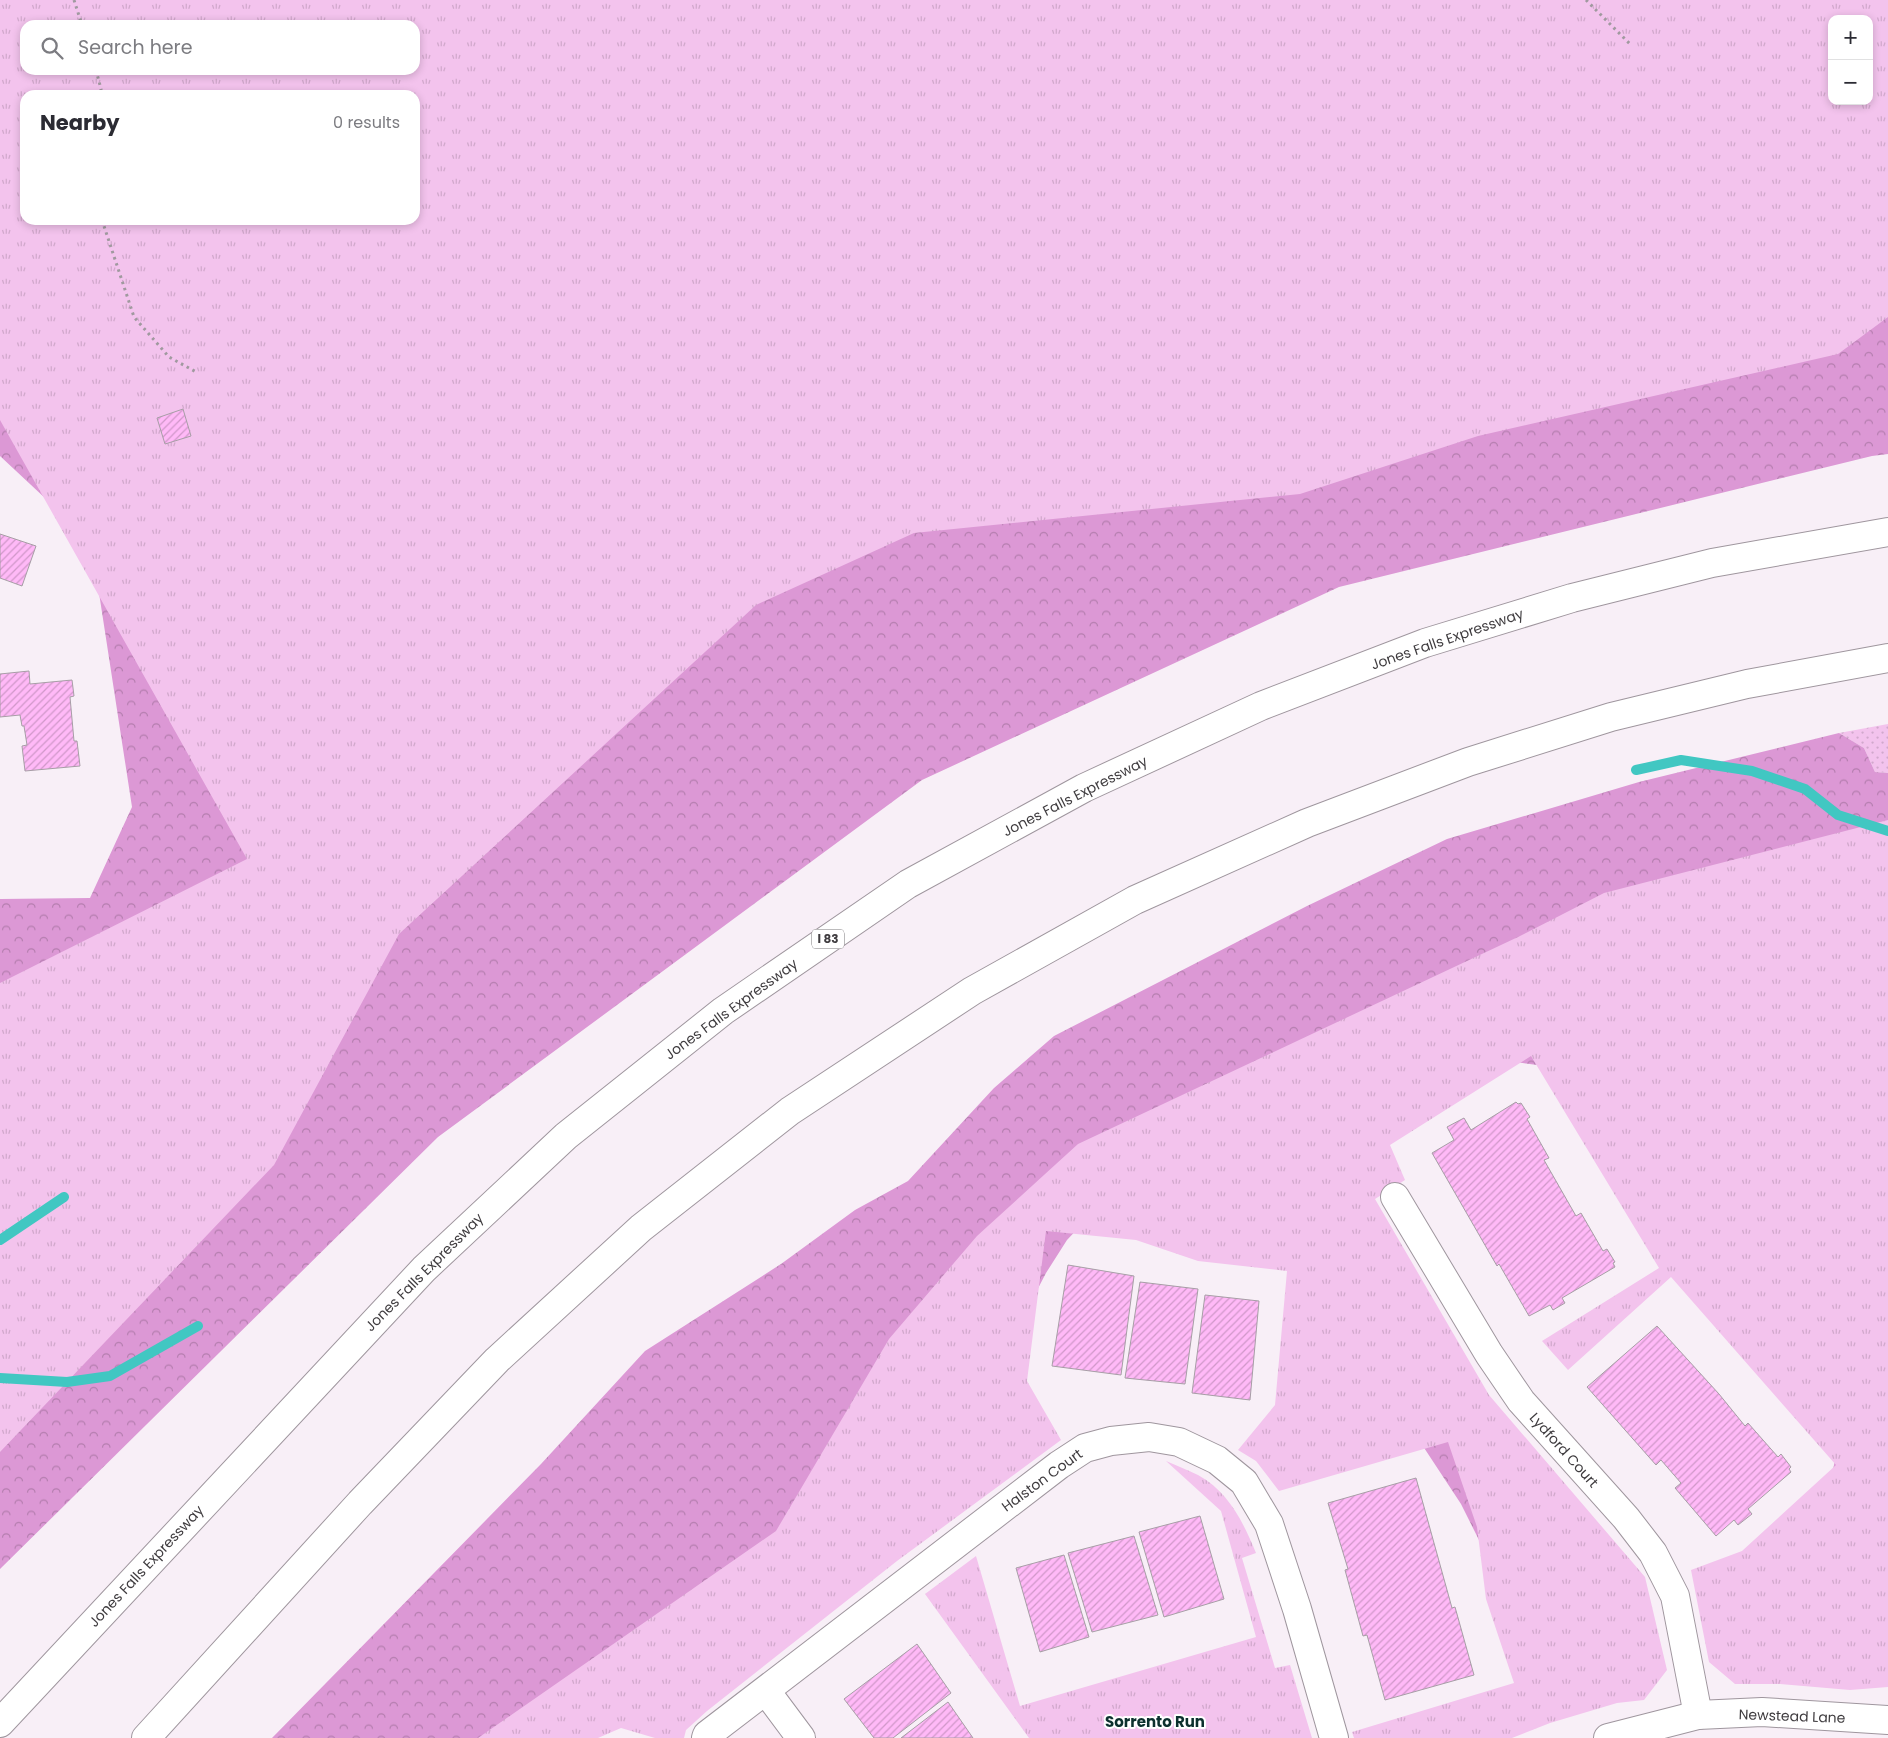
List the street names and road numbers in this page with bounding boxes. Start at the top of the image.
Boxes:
street label: Jones Falls Expressway [1368,603,1526,675]
street label: Jones Falls Expressway [999,751,1151,841]
road number: I 83 [812,930,844,949]
street label: Jones Falls Expressway [660,954,802,1064]
street label: Jones Falls Expressway [360,1208,488,1336]
street label: Lydford Court [1525,1408,1603,1492]
street label: Halston Court [997,1444,1087,1516]
street label: Jones Falls Expressway [84,1501,208,1631]
street label: Newstead Lane [1738,1704,1846,1728]

